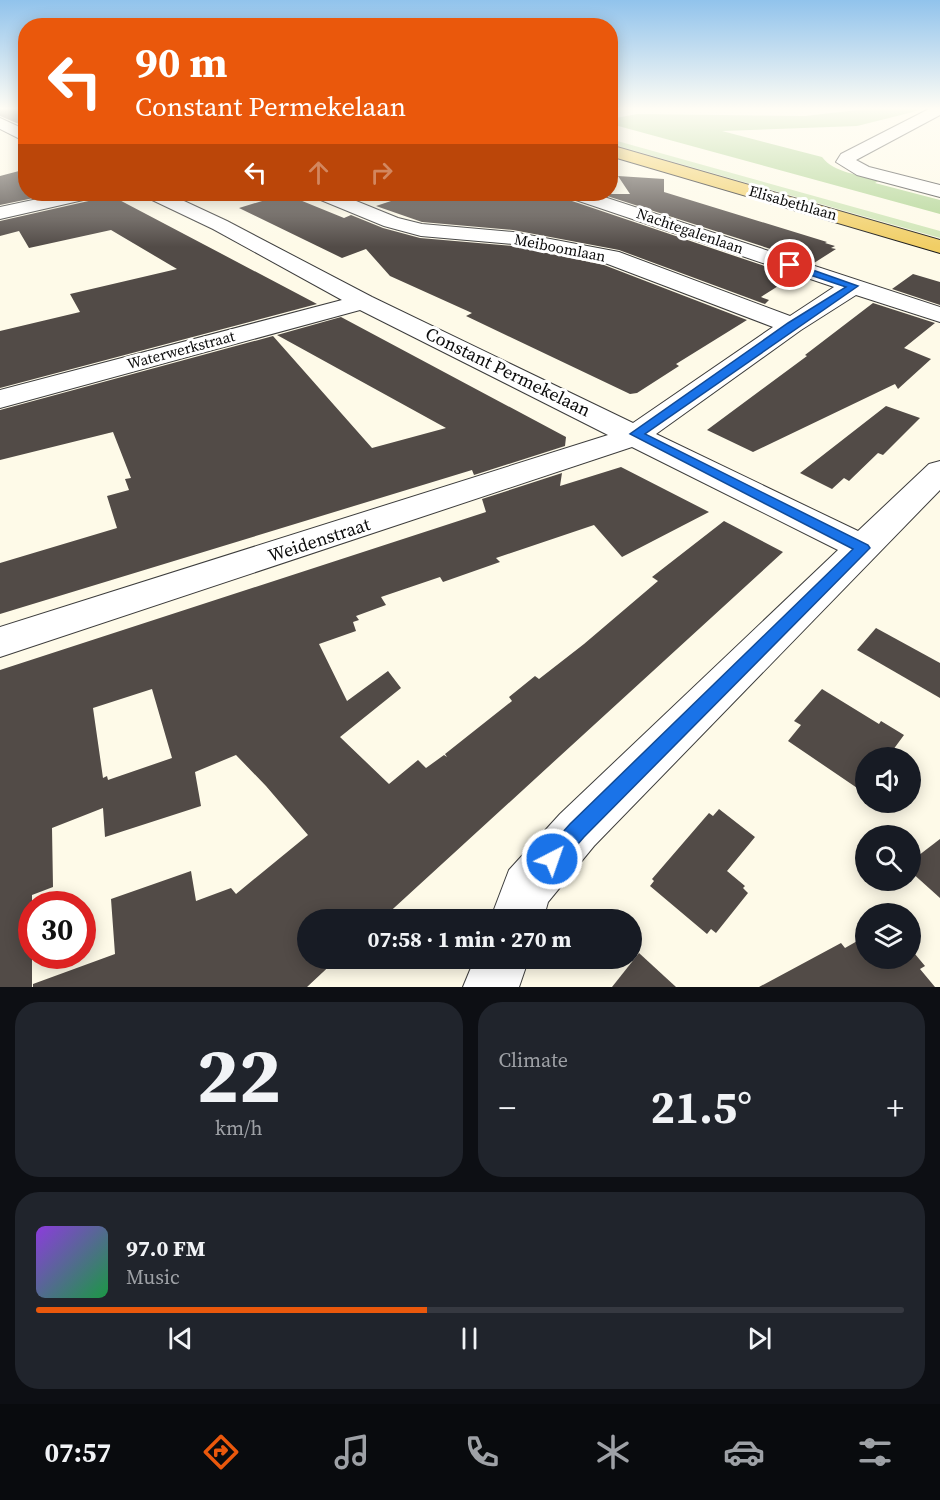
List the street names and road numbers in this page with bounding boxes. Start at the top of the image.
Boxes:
street label: Elisabethlaan [747,180,840,225]
street label: Nachtegalenlaan [634,202,747,259]
street label: Meiboomlaan [513,228,608,267]
street label: Constant Permekelaan [421,321,595,422]
street label: Waterwerkstraat [125,325,237,374]
street label: Weidenstraat [265,511,373,568]

